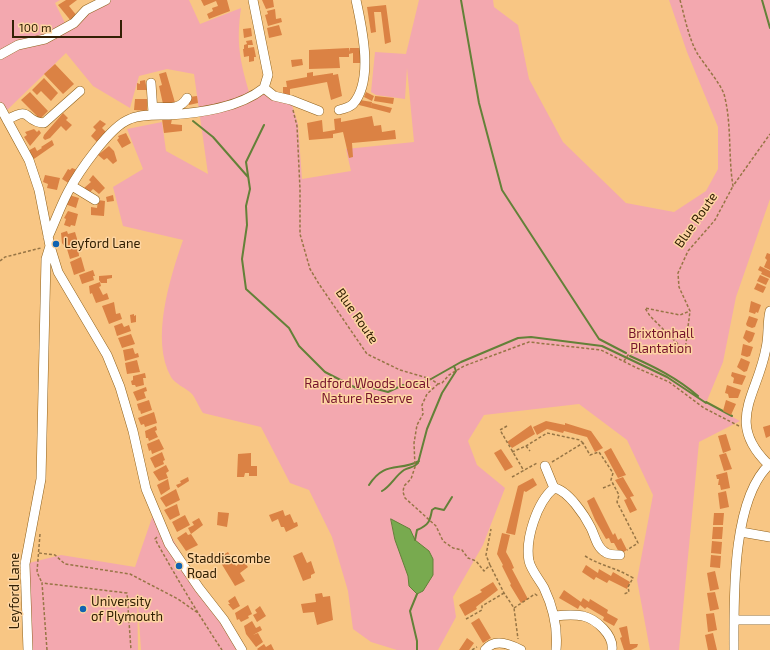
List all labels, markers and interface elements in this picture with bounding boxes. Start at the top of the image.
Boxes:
scale bar [14,12,124,38]
text: 100 m [19,20,51,34]
street label: Blue Route [671,189,721,251]
place label: Leyford Lane [64,236,140,252]
marker: Leyford Lane [51,239,61,249]
street label: Blue Route [332,285,382,347]
park label: Brixtonhall Plantation [628,326,694,357]
park label: Radford Woods Local Nature Reserve [304,376,430,407]
place label: Staddiscombe Road [187,551,270,582]
street label: Leyford Lane [7,553,23,629]
marker: Staddiscombe Road [174,561,184,571]
place label: University of Plymouth [91,594,163,625]
marker: University of Plymouth [78,604,88,614]

